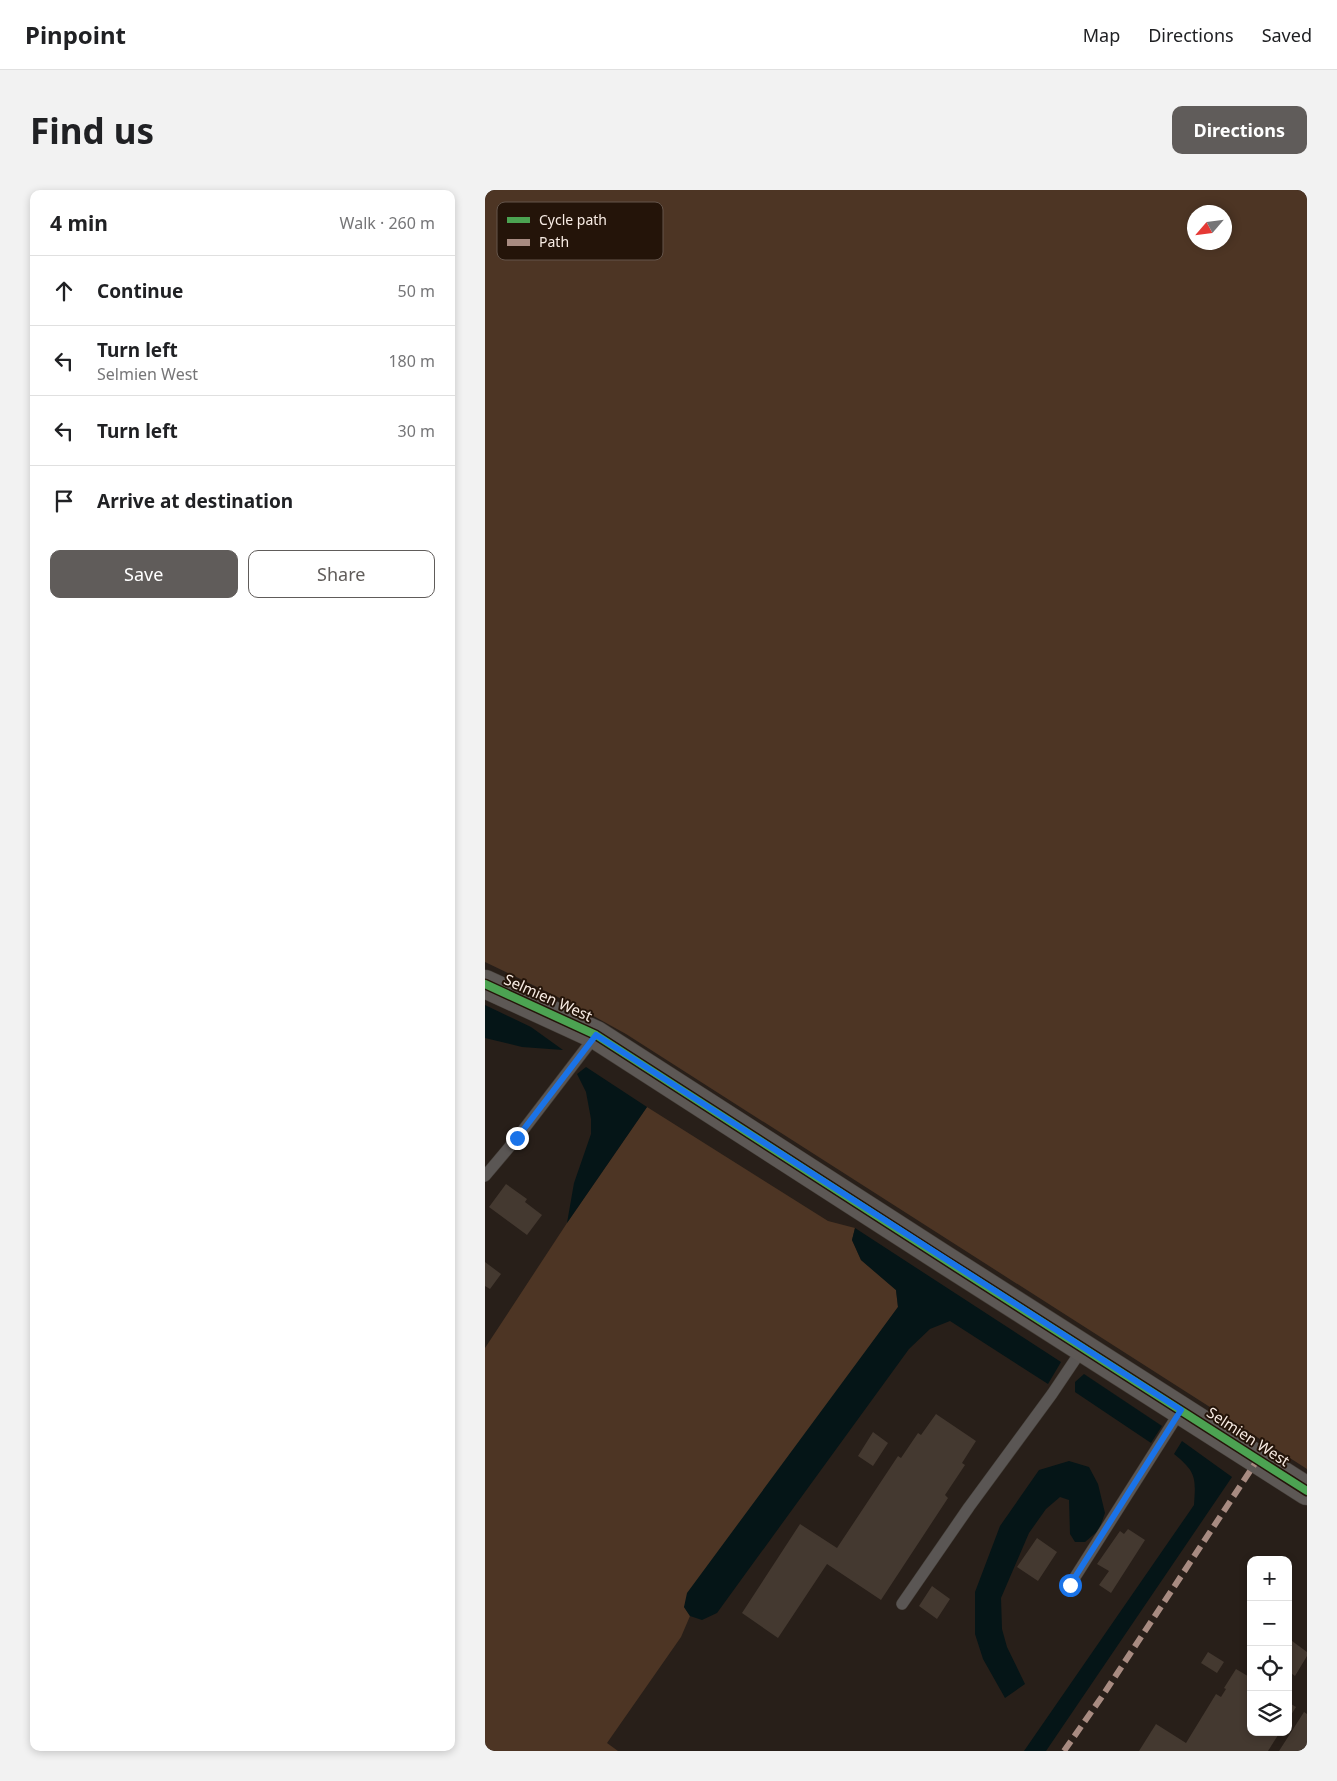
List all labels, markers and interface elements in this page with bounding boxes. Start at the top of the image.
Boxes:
text: Pinpoint [25,18,126,51]
text: Map [1083,23,1120,47]
text: Directions [1148,23,1234,47]
text: Saved [1262,23,1312,47]
button: Directions [1172,106,1307,154]
text: Find us [30,107,154,154]
legend [497,202,663,260]
north arrow [1187,205,1232,250]
text: 4 min [50,209,108,237]
text: Cycle path [539,210,607,229]
text: Walk · 260 m [340,212,435,234]
text: Path [539,232,569,251]
icon: ahead [50,277,78,305]
text: Continue [97,278,183,304]
text: 50 m [398,280,435,302]
text: Turn left [97,337,178,363]
icon: left [50,347,78,375]
text: 180 m [388,350,435,372]
text: Selmien West [97,363,198,385]
icon: left [50,417,78,445]
text: Turn left [97,418,178,444]
text: 30 m [398,420,435,442]
icon: arrive [50,487,78,515]
text: Arrive at destination [97,488,293,514]
button: Save [50,550,238,598]
button: Share [248,550,435,598]
street label: Selmien West [501,969,596,1026]
route end [506,1127,529,1150]
street label: Selmien West [1203,1402,1294,1471]
map controls [1247,1556,1292,1736]
button: + [1247,1556,1292,1601]
route start [1059,1574,1082,1597]
button: − [1247,1601,1292,1646]
button: locate [1247,1646,1292,1691]
button: layers [1247,1691,1292,1736]

